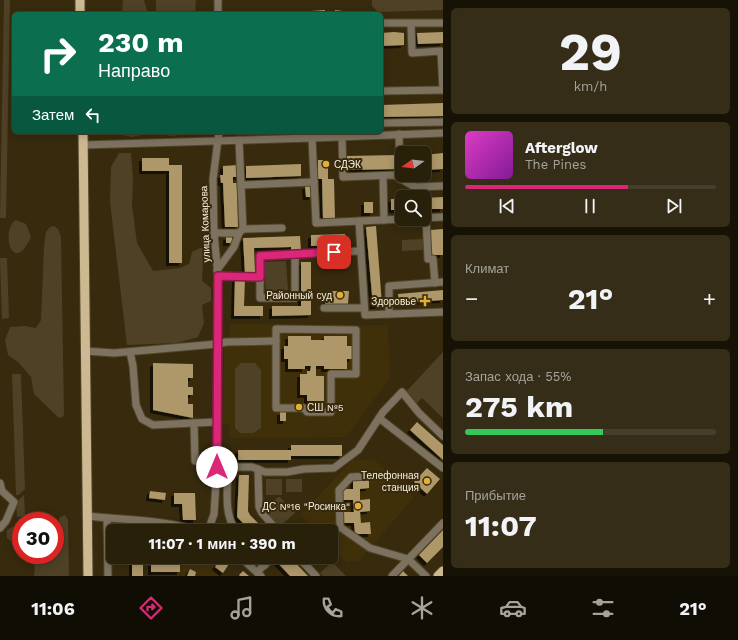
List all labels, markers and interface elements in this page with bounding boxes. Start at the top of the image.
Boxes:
text: 29 [559,22,622,83]
text: 230 m [98,26,184,59]
icon: right [32,28,84,80]
text: Направо [98,60,170,81]
text: km/h [574,79,607,94]
icon: left [82,104,104,126]
text: Затем [32,106,74,124]
text: Afterglow [525,139,598,157]
north arrow [395,146,431,182]
map controls [395,146,431,226]
text: The Pines [525,157,586,172]
marker: СДЭК [321,159,331,169]
place label: СДЭК [334,159,361,170]
street label: улица Комарова [198,185,212,262]
button: search [395,190,431,226]
icon: previous [496,195,518,217]
icon: pause [579,195,601,217]
icon: next [663,195,685,217]
pin [317,235,351,269]
icon: arrive [323,241,345,263]
text: Климат [465,261,509,276]
text: 21° [568,281,613,316]
text: − [465,286,478,311]
text: + [703,286,716,311]
place label: Районный суд [266,290,332,301]
marker: Районный суд [335,290,345,300]
marker: Здоровье [419,295,431,307]
place label: Здоровье [371,296,416,307]
text: Запас хода · 55% [465,369,571,384]
text: 275 km [465,389,573,424]
marker: СШ №5 [294,402,304,412]
place label: СШ №5 [307,402,344,413]
position arrow [196,446,238,488]
place label: Телефонная станция [361,470,419,493]
marker: Телефонная станция [422,476,432,486]
text: Прибытие [465,488,526,503]
place label: ДС №16 "Росинка" [262,501,350,512]
marker: ДС №16 "Росинка" [353,501,363,511]
text: 11:07 [465,508,537,543]
speed limit sign: 30 [12,512,64,564]
text: 11:07 · 1 мин · 390 m [148,535,296,553]
icon: directions [137,594,165,622]
icon: music [228,594,256,622]
icon: phone [318,594,346,622]
icon: climate [408,594,436,622]
icon: car [499,594,527,622]
icon: filters [589,594,617,622]
text: 11:06 [31,598,75,619]
text: 21° [679,598,707,619]

